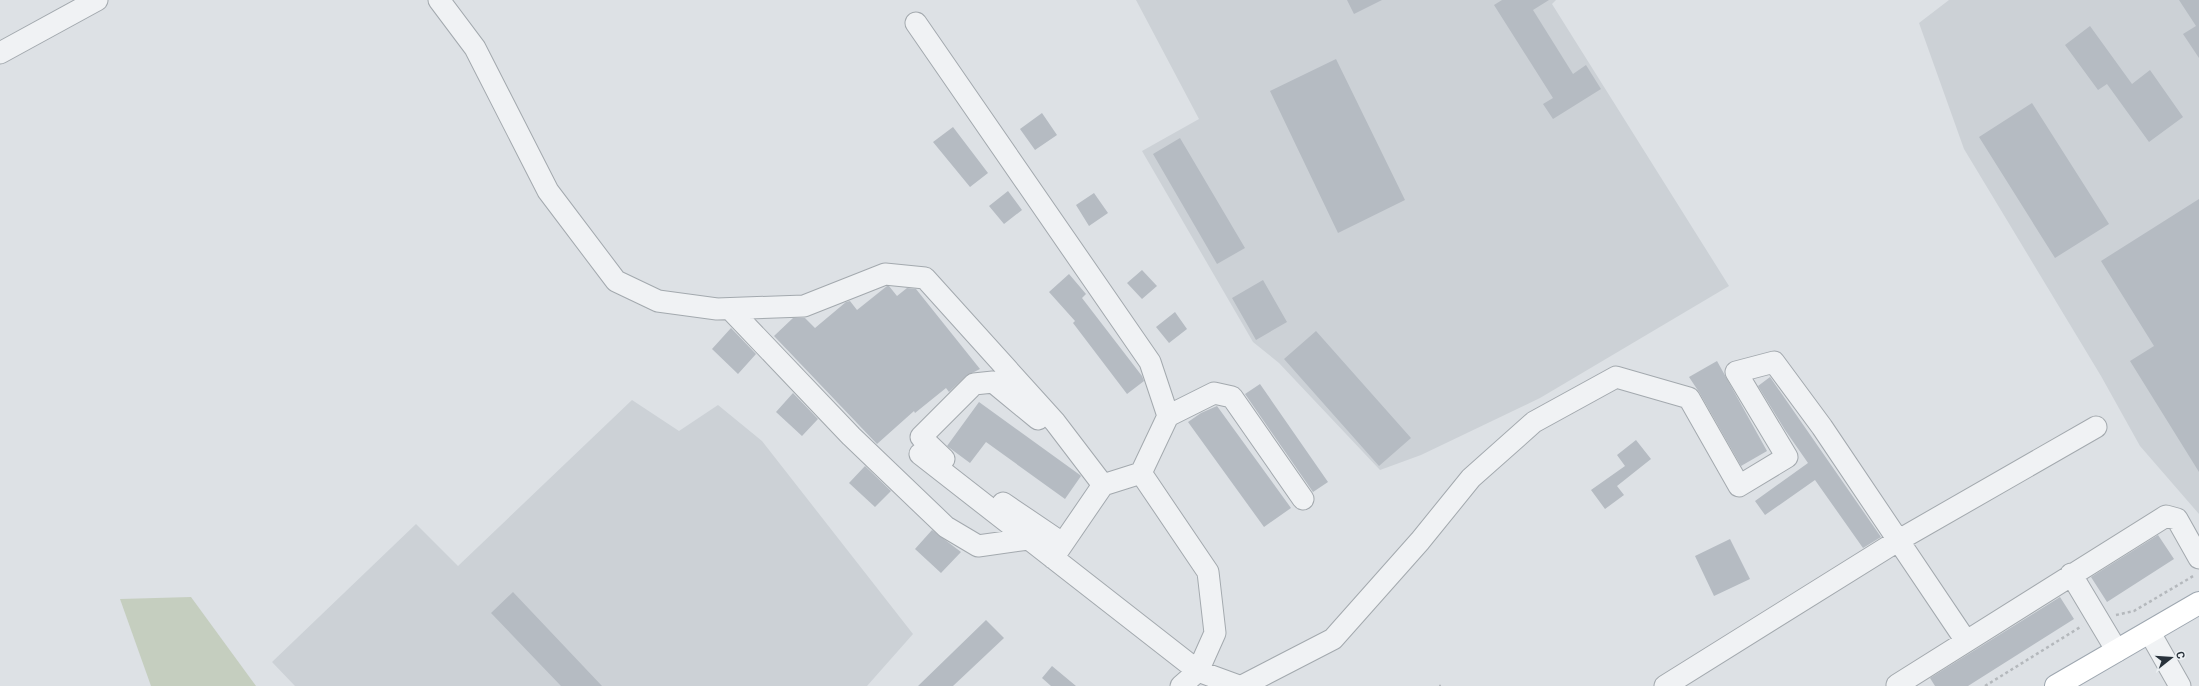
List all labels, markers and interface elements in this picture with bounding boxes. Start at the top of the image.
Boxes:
north arrow [2151,638,2191,678]
text: С [2173,650,2187,661]

